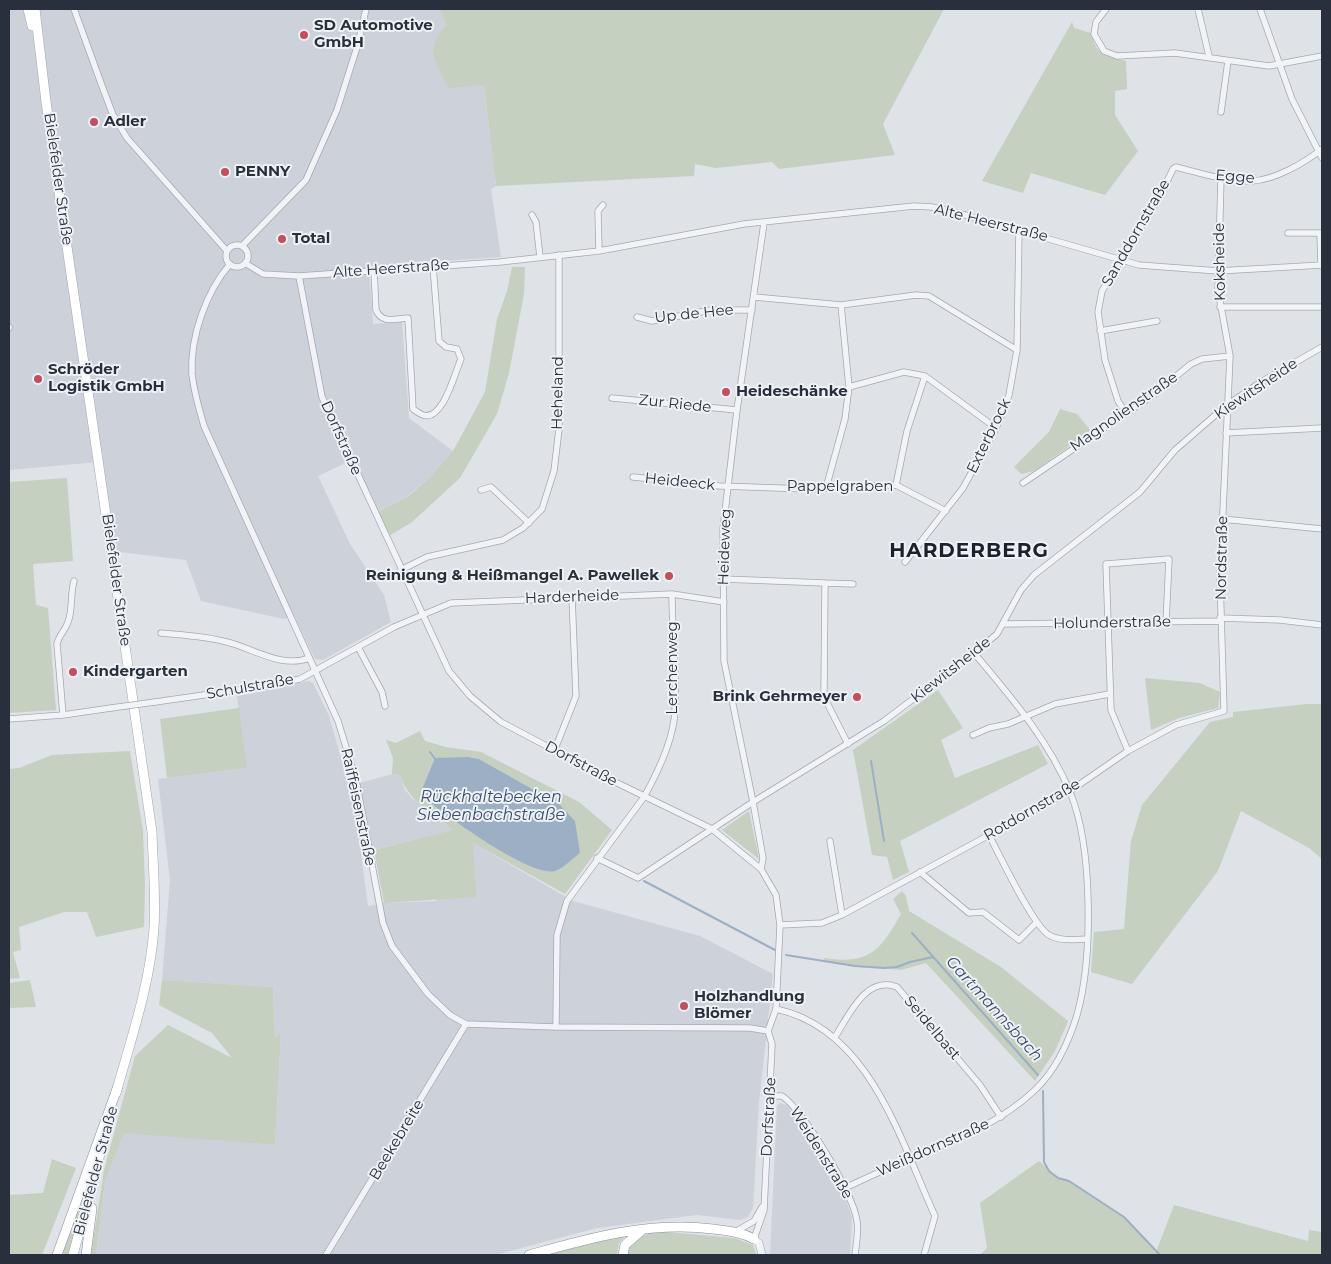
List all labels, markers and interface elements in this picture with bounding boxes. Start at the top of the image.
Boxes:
place label: SD Automotive GmbH [314,17,433,52]
marker: SD Automotive GmbH [298,29,310,41]
street label: Bielefelder Straße [40,112,76,246]
place label: Adler [104,113,146,131]
marker: Adler [88,116,100,128]
place label: PENNY [235,163,290,181]
marker: PENNY [219,166,231,178]
street label: Egge [1215,166,1255,188]
street label: Sanddornstraße [1098,176,1174,290]
street label: Alte Heerstraße [932,200,1050,246]
street label: Koksheide [1210,223,1230,301]
place label: Total [292,230,330,248]
marker: Total [276,233,288,245]
street label: Alte Heerstraße [332,256,450,282]
street label: Up de Hee [654,301,734,327]
street label: Kiewitsheide [1211,355,1301,423]
street label: Heheland [548,356,568,430]
place label: Schröder Logistik GmbH [48,361,165,396]
street label: Magnolienstraße [1067,368,1181,456]
marker: Schröder Logistik GmbH [32,373,44,385]
place label: Heideschänke [736,383,848,401]
marker: Heideschänke [720,386,732,398]
street label: Zur Riede [638,391,712,417]
street label: Exterbrock [963,396,1015,476]
street label: Dorfstraße [317,398,365,478]
street label: Heideeck [644,469,716,495]
street label: Pappelgraben [787,478,893,496]
street label: Heideweg [715,508,735,586]
street label: Bielefelder Straße [98,513,134,647]
street label: Nordstraße [1212,516,1232,600]
district label: HARDERBERG [888,539,1050,563]
place label: Reinigung & Heißmangel A. Pawellek [366,567,659,585]
marker: Reinigung & Heißmangel A. Pawellek [663,570,675,582]
street label: Harderheide [524,586,620,608]
street label: Holunderstraße [1053,613,1171,633]
street label: Lerchenweg [664,621,682,715]
street label: Kiewitsheide [907,633,995,707]
place label: Kindergarten [83,663,188,681]
marker: Kindergarten [67,666,79,678]
street label: Schulstraße [205,670,295,704]
place label: Brink Gehrmeyer [712,688,847,706]
marker: Brink Gehrmeyer [851,691,863,703]
street label: Dorfstraße [542,737,620,791]
street label: Raiffeisenstraße [337,746,379,868]
street label: Rotdornstraße [981,775,1083,845]
water label: Rückhaltebecken Siebenbachstraße [417,787,565,825]
water label: Gartmannsbach [942,952,1046,1066]
place label: Holzhandlung Blömer [694,988,805,1023]
street label: Seidelbast [900,992,964,1064]
marker: Holzhandlung Blömer [678,1000,690,1012]
street label: Dorfstraße [758,1077,780,1157]
street label: Beekebreite [366,1096,428,1184]
street label: Bielefelder Straße [70,1104,122,1238]
street label: Weidenstraße [786,1104,856,1202]
street label: Weißdornstraße [874,1115,992,1181]

